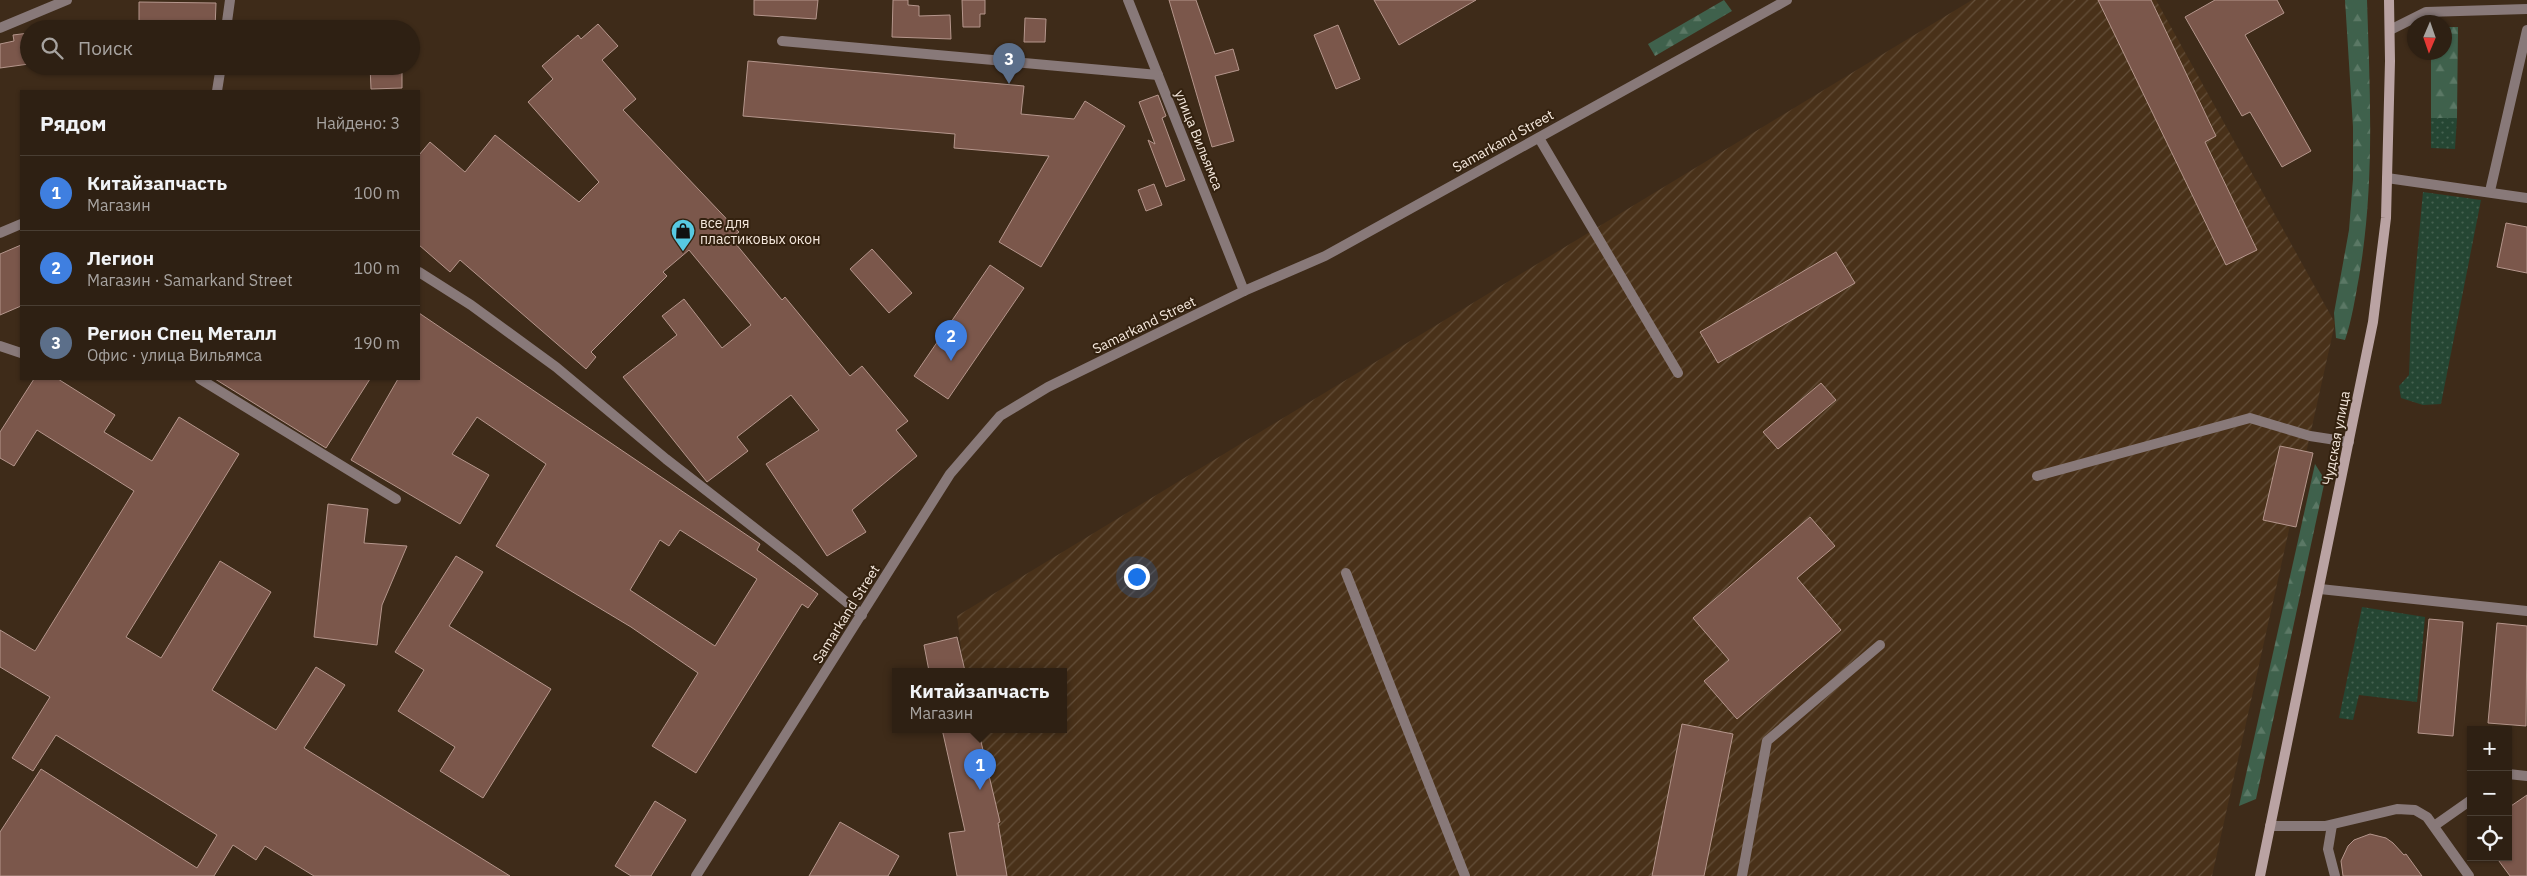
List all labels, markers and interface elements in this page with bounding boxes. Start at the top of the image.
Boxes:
north arrow [2407,15,2452,60]
search box [20,20,420,75]
icon: search [38,34,66,62]
text: Поиск [78,36,133,60]
pin: 3 [993,43,1025,84]
street label: улица Вильямса [1171,87,1227,193]
street label: Samarkand Street [1449,106,1557,176]
text: Рядом [40,109,107,137]
text: Найдено: 3 [316,113,400,133]
text: Китайзапчасть [87,171,227,195]
text: 1 [51,183,61,203]
text: 100 m [353,183,400,203]
text: Магазин [87,195,151,215]
place label: все для пластиковых окон [700,214,820,248]
shop icon: все для пластиковых окон [670,218,696,252]
text: Легион [87,246,154,270]
text: 2 [51,258,61,278]
text: 100 m [353,258,400,278]
text: Магазин · Samarkand Street [87,270,293,290]
street label: Samarkand Street [1089,292,1199,358]
pin: 2 [935,320,967,361]
text: Регион Спец Металл [87,321,277,345]
text: 3 [51,333,61,353]
text: 190 m [353,333,400,353]
text: Офис · улица Вильямса [87,345,262,365]
street label: Чудская улица [2318,389,2354,487]
street label: Samarkand Street [808,561,884,667]
your location [1124,564,1150,590]
popup [892,668,1067,733]
text: Китайзапчасть [909,679,1050,703]
text: Магазин [909,703,973,723]
map controls [2467,726,2512,861]
button: + [2467,726,2512,771]
pin: 1 [964,749,996,790]
button: − [2467,771,2512,816]
button: locate [2467,816,2512,861]

